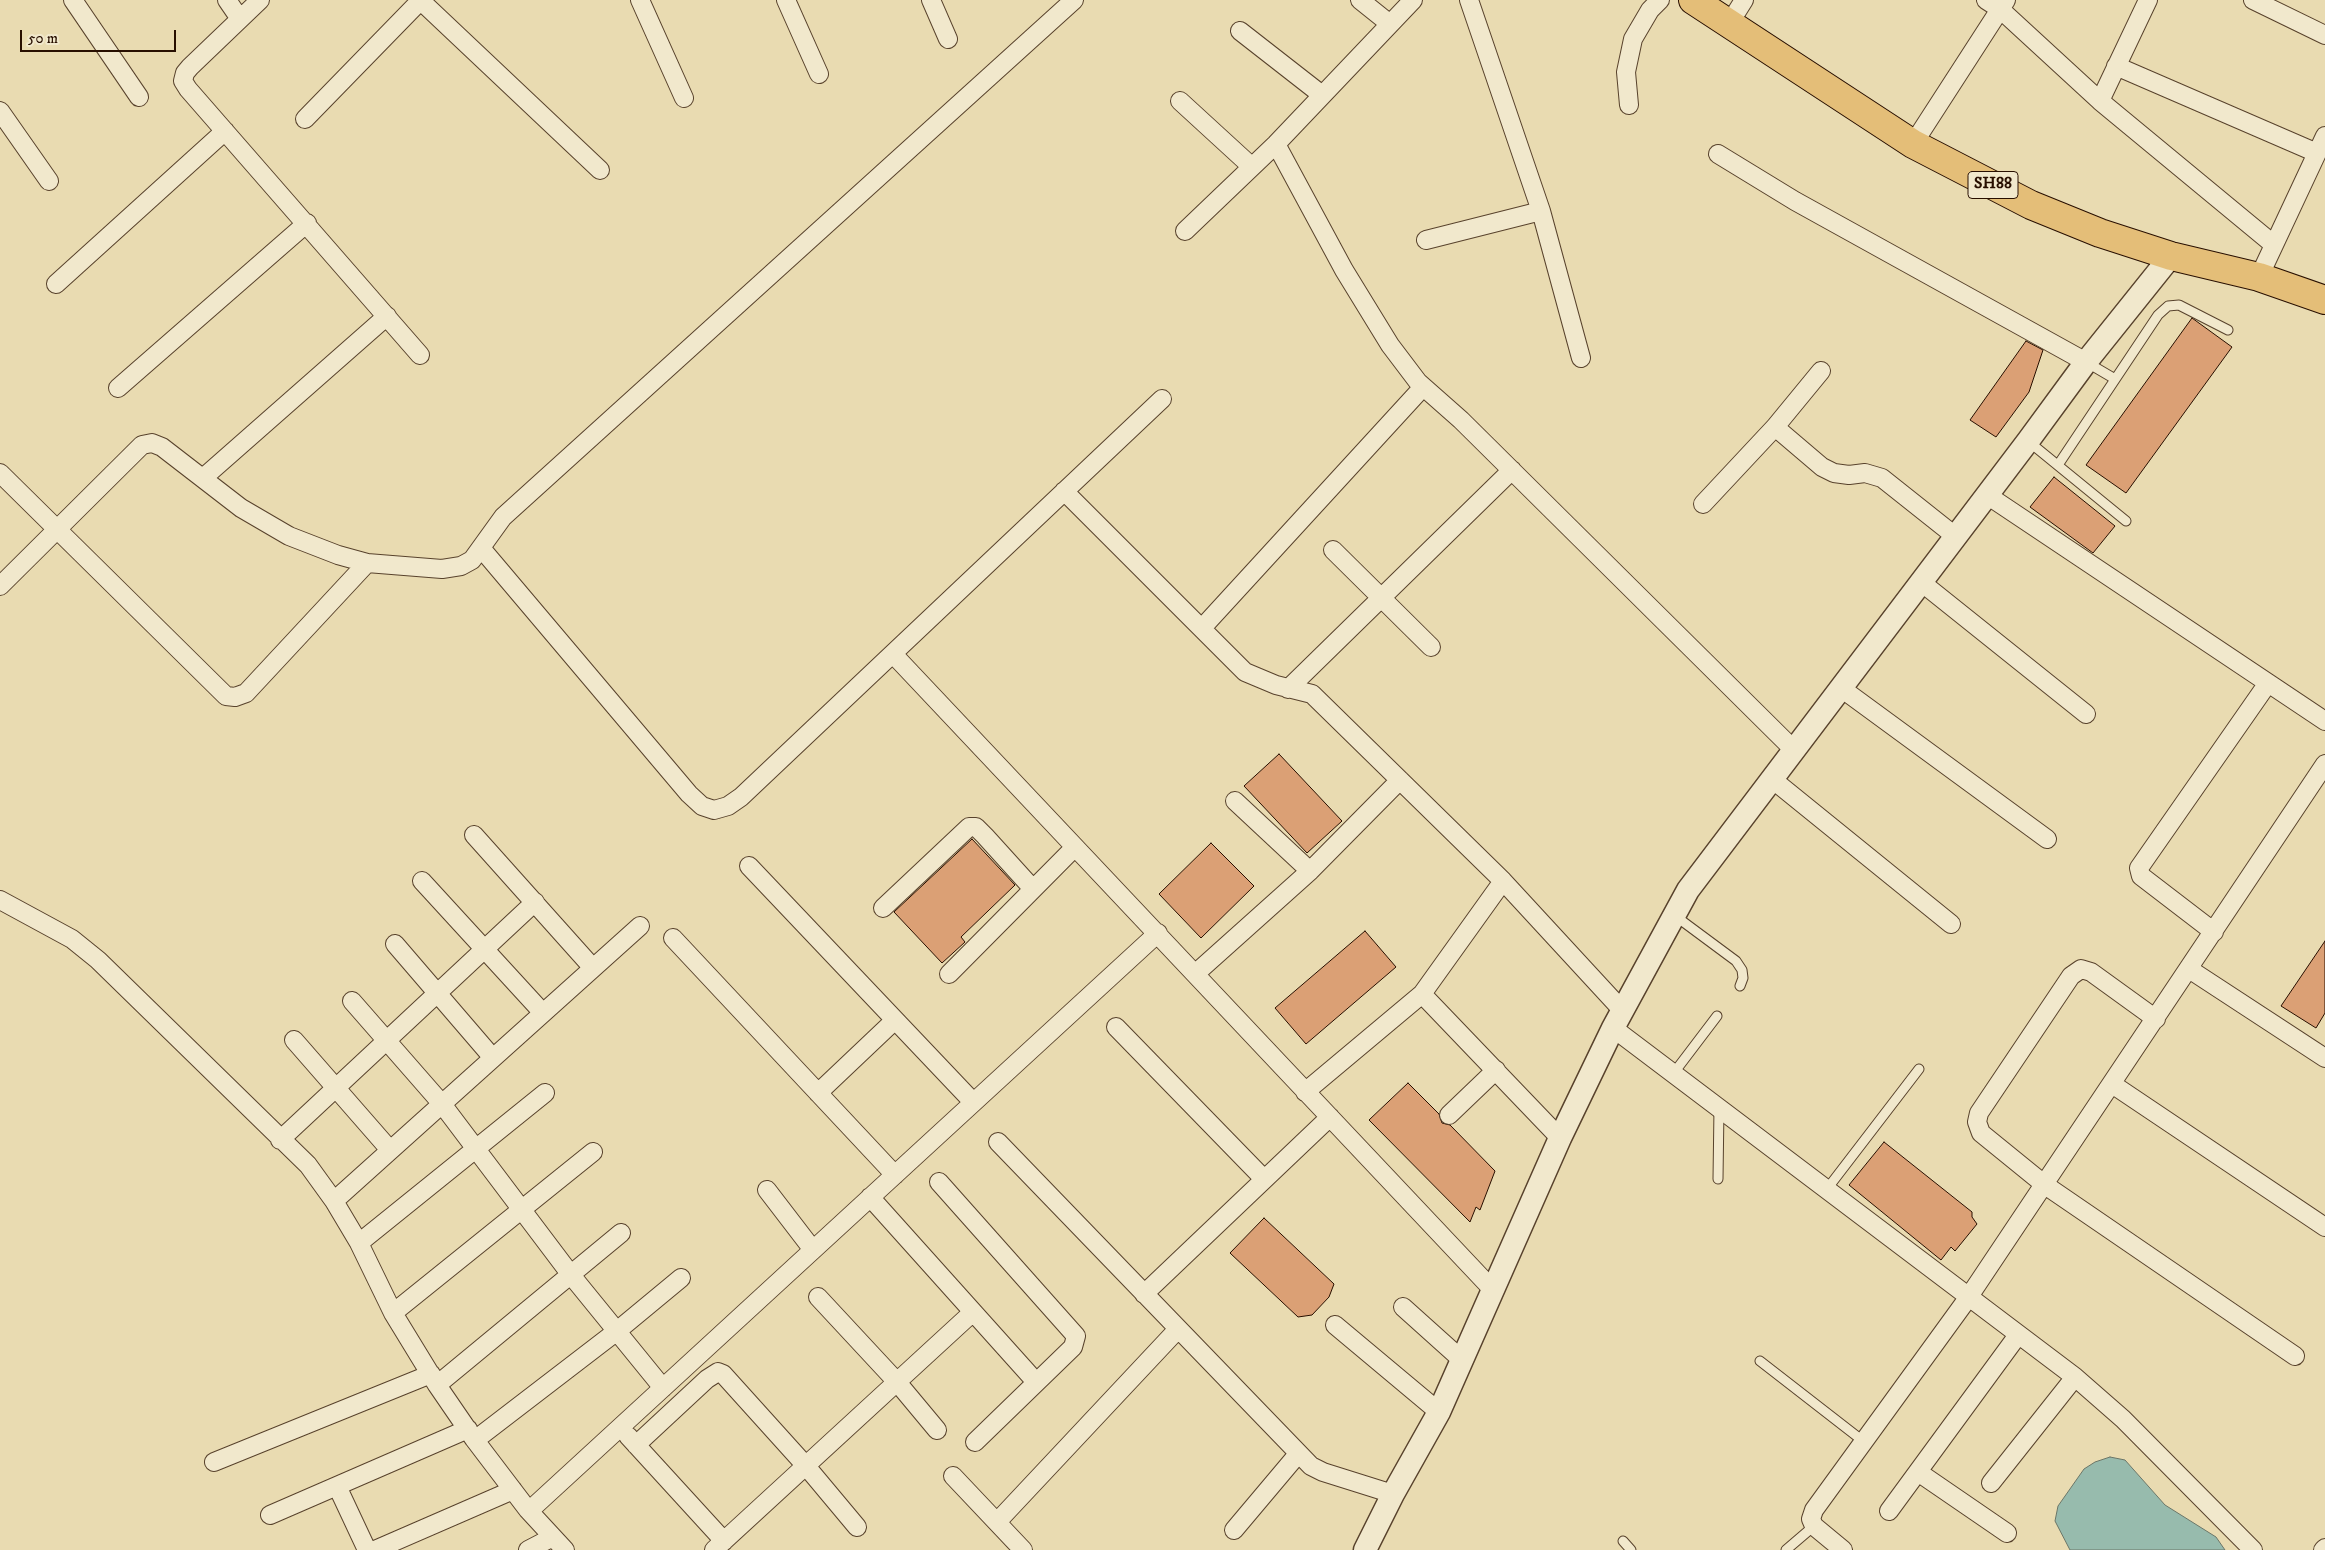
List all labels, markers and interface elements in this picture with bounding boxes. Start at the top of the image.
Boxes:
scale bar [22,20,179,52]
text: 50 m [28,29,58,48]
road number: SH88 [1968,172,2018,198]

